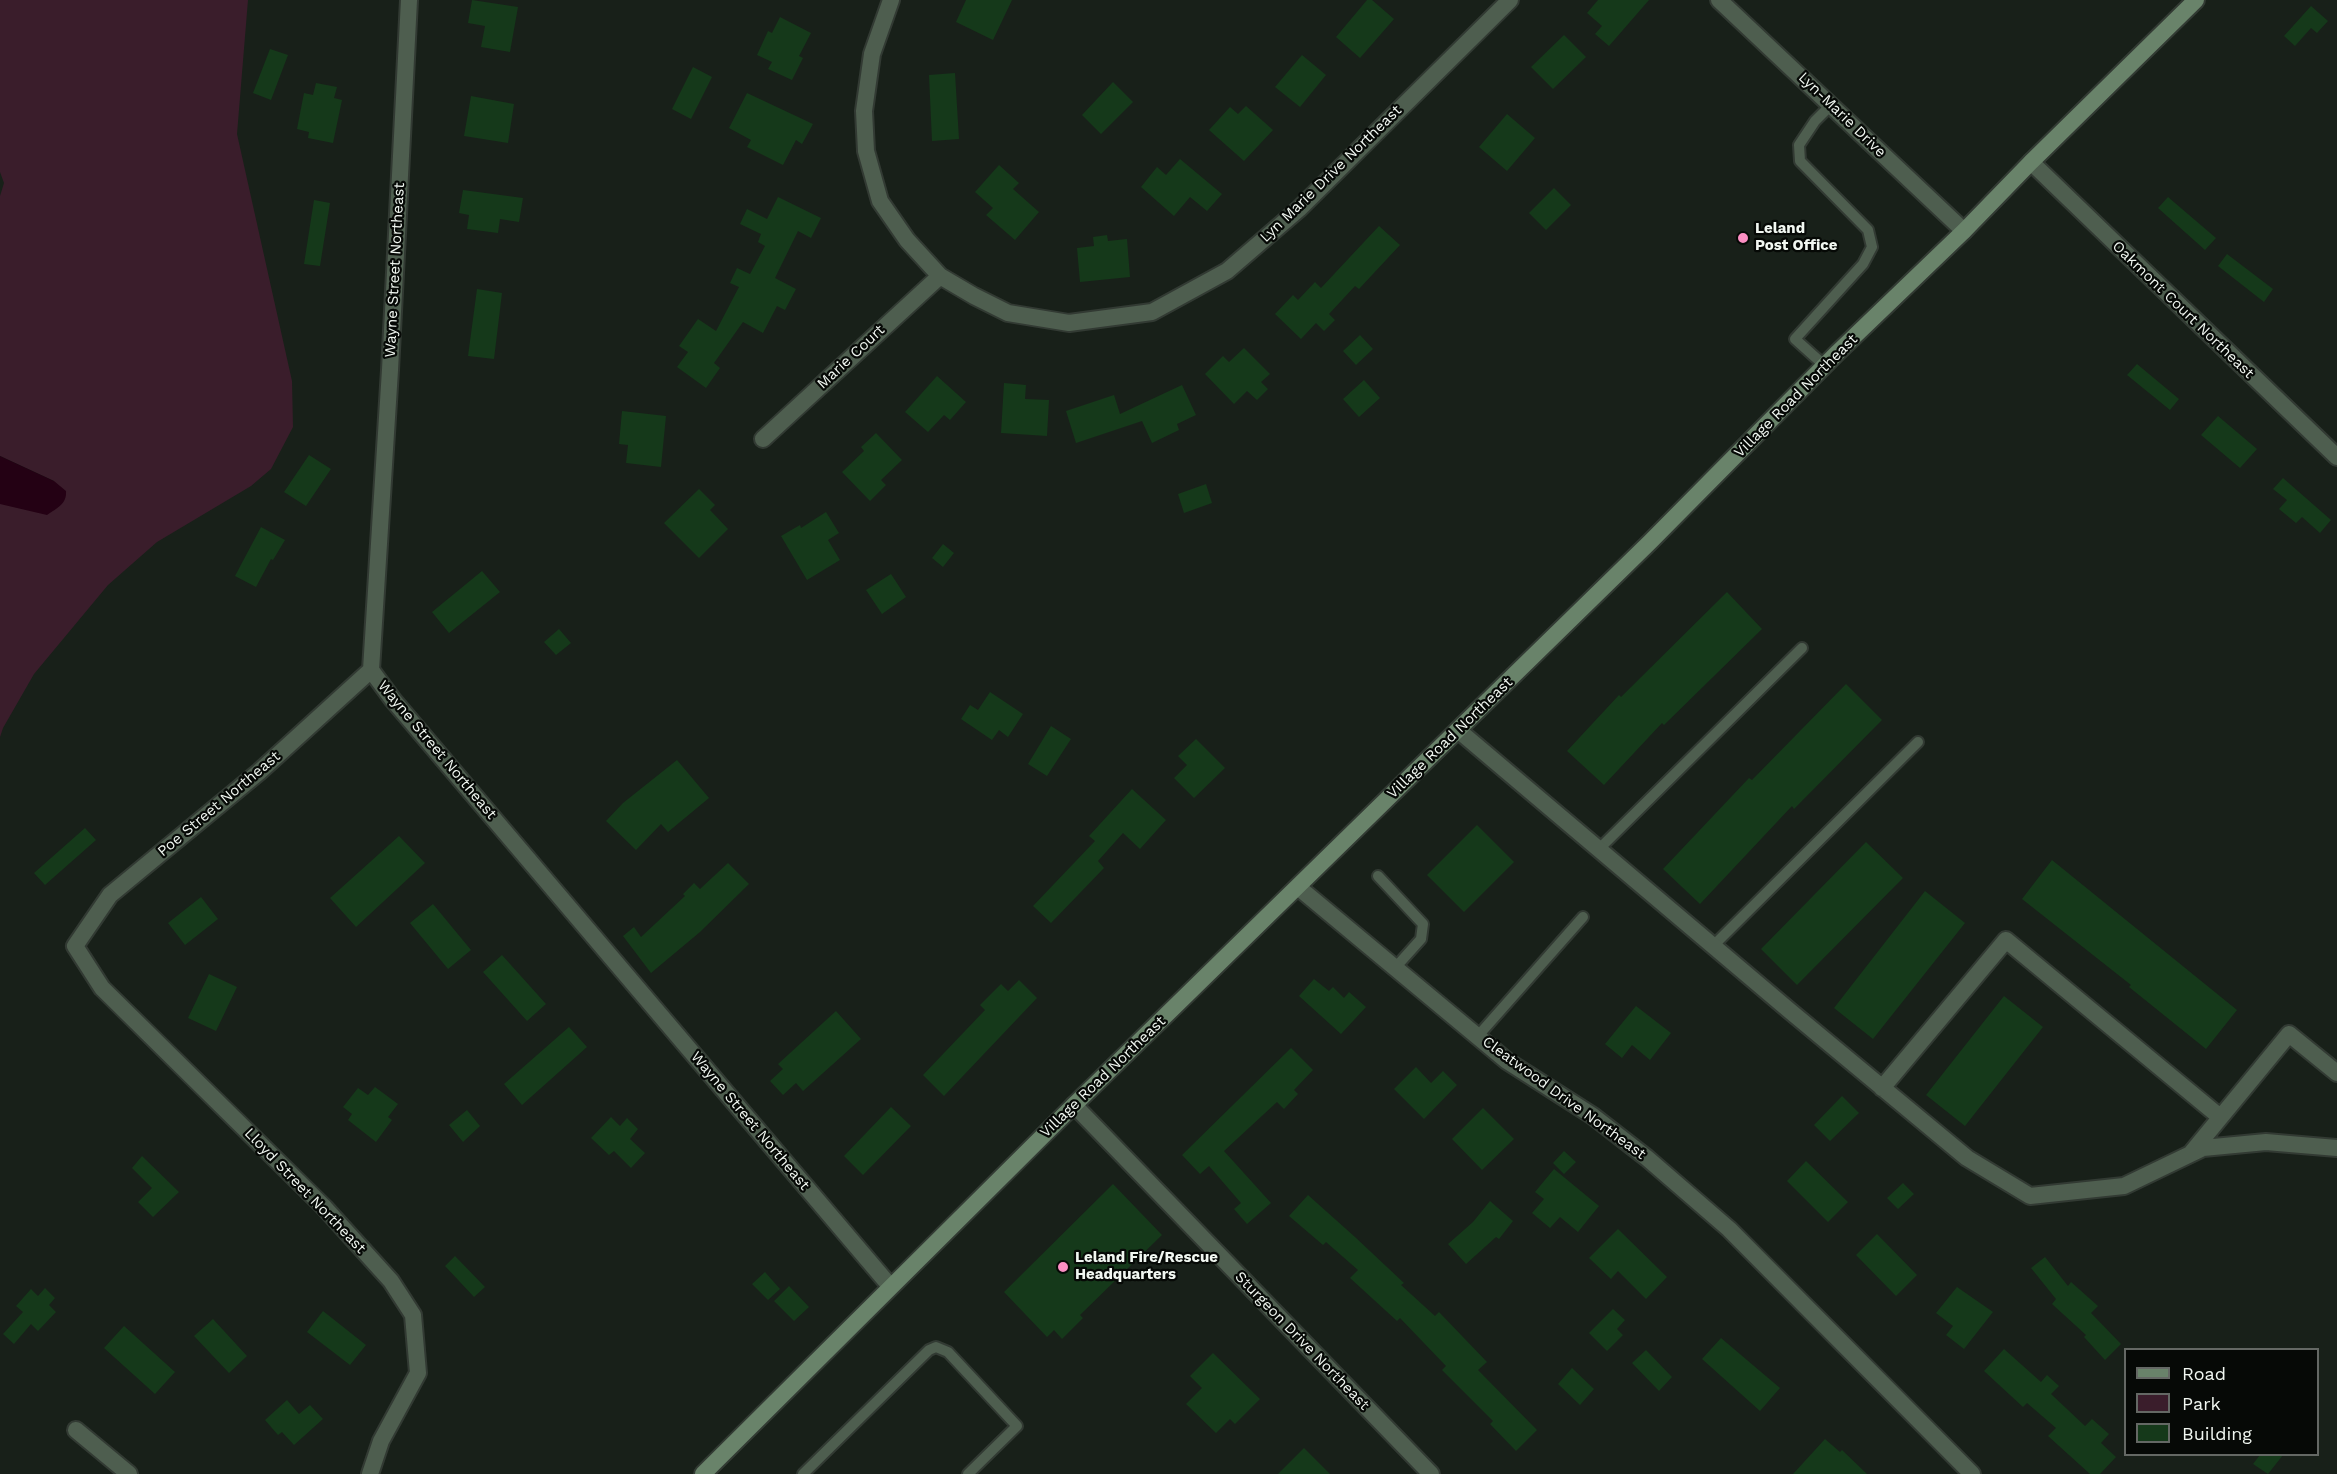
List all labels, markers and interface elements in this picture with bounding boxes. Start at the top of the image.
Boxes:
street label: Lyn-Marie Drive [1794,69,1890,161]
street label: Lyn Marie Drive Northeast [1257,102,1405,246]
street label: Wayne Street Northeast [381,182,409,358]
place label: Leland Post Office [1755,220,1837,255]
marker: Leland Post Office [1736,231,1750,245]
street label: Oakmont Court Northeast [2108,237,2258,383]
street label: Marie Court [814,321,888,393]
street label: Village Road Northeast [1730,330,1862,462]
street label: Village Road Northeast [1384,673,1516,803]
street label: Wayne Street Northeast [374,677,500,823]
street label: Poe Street Northeast [154,747,284,861]
street label: Village Road Northeast [1037,1012,1169,1142]
street label: Cleatwood Drive Northeast [1479,1033,1649,1163]
street label: Wayne Street Northeast [687,1048,813,1194]
street label: Lloyd Street Northeast [240,1125,370,1257]
place label: Leland Fire/Rescue Headquarters [1075,1249,1218,1284]
marker: Leland Fire/Rescue Headquarters [1056,1260,1070,1274]
street label: Sturgeon Drive Northeast [1231,1268,1373,1414]
legend [2124,1348,2319,1456]
text: Road [2182,1363,2226,1384]
text: Park [2182,1393,2221,1414]
text: Building [2182,1423,2252,1444]

